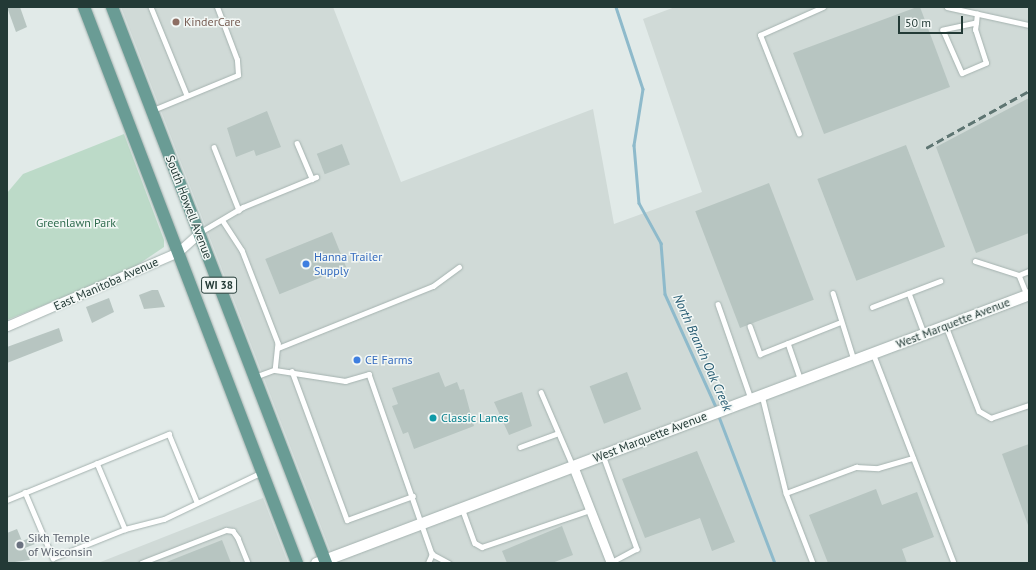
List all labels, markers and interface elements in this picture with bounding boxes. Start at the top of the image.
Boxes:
scale bar [900,8,965,34]
place label: KinderCare [184,15,241,29]
text: 50 m [905,15,931,30]
marker: KinderCare [171,17,181,27]
street label: South Howell Avenue [163,153,215,261]
park label: Greenlawn Park [36,216,116,230]
place label: Hanna Trailer Supply [314,250,383,278]
street label: East Manitoba Avenue [51,254,161,314]
marker: Hanna Trailer Supply [301,259,311,269]
road number: WI 38 [201,276,237,294]
water label: North Branch Oak Creek [669,292,735,414]
street label: West Marquette Avenue [894,295,1012,351]
place label: CE Farms [365,353,413,367]
marker: CE Farms [352,355,362,365]
street label: West Marquette Avenue [591,409,709,465]
place label: Classic Lanes [441,411,509,425]
marker: Classic Lanes [428,413,438,423]
place label: Sikh Temple of Wisconsin [28,531,92,559]
marker: Sikh Temple of Wisconsin [15,540,25,550]

